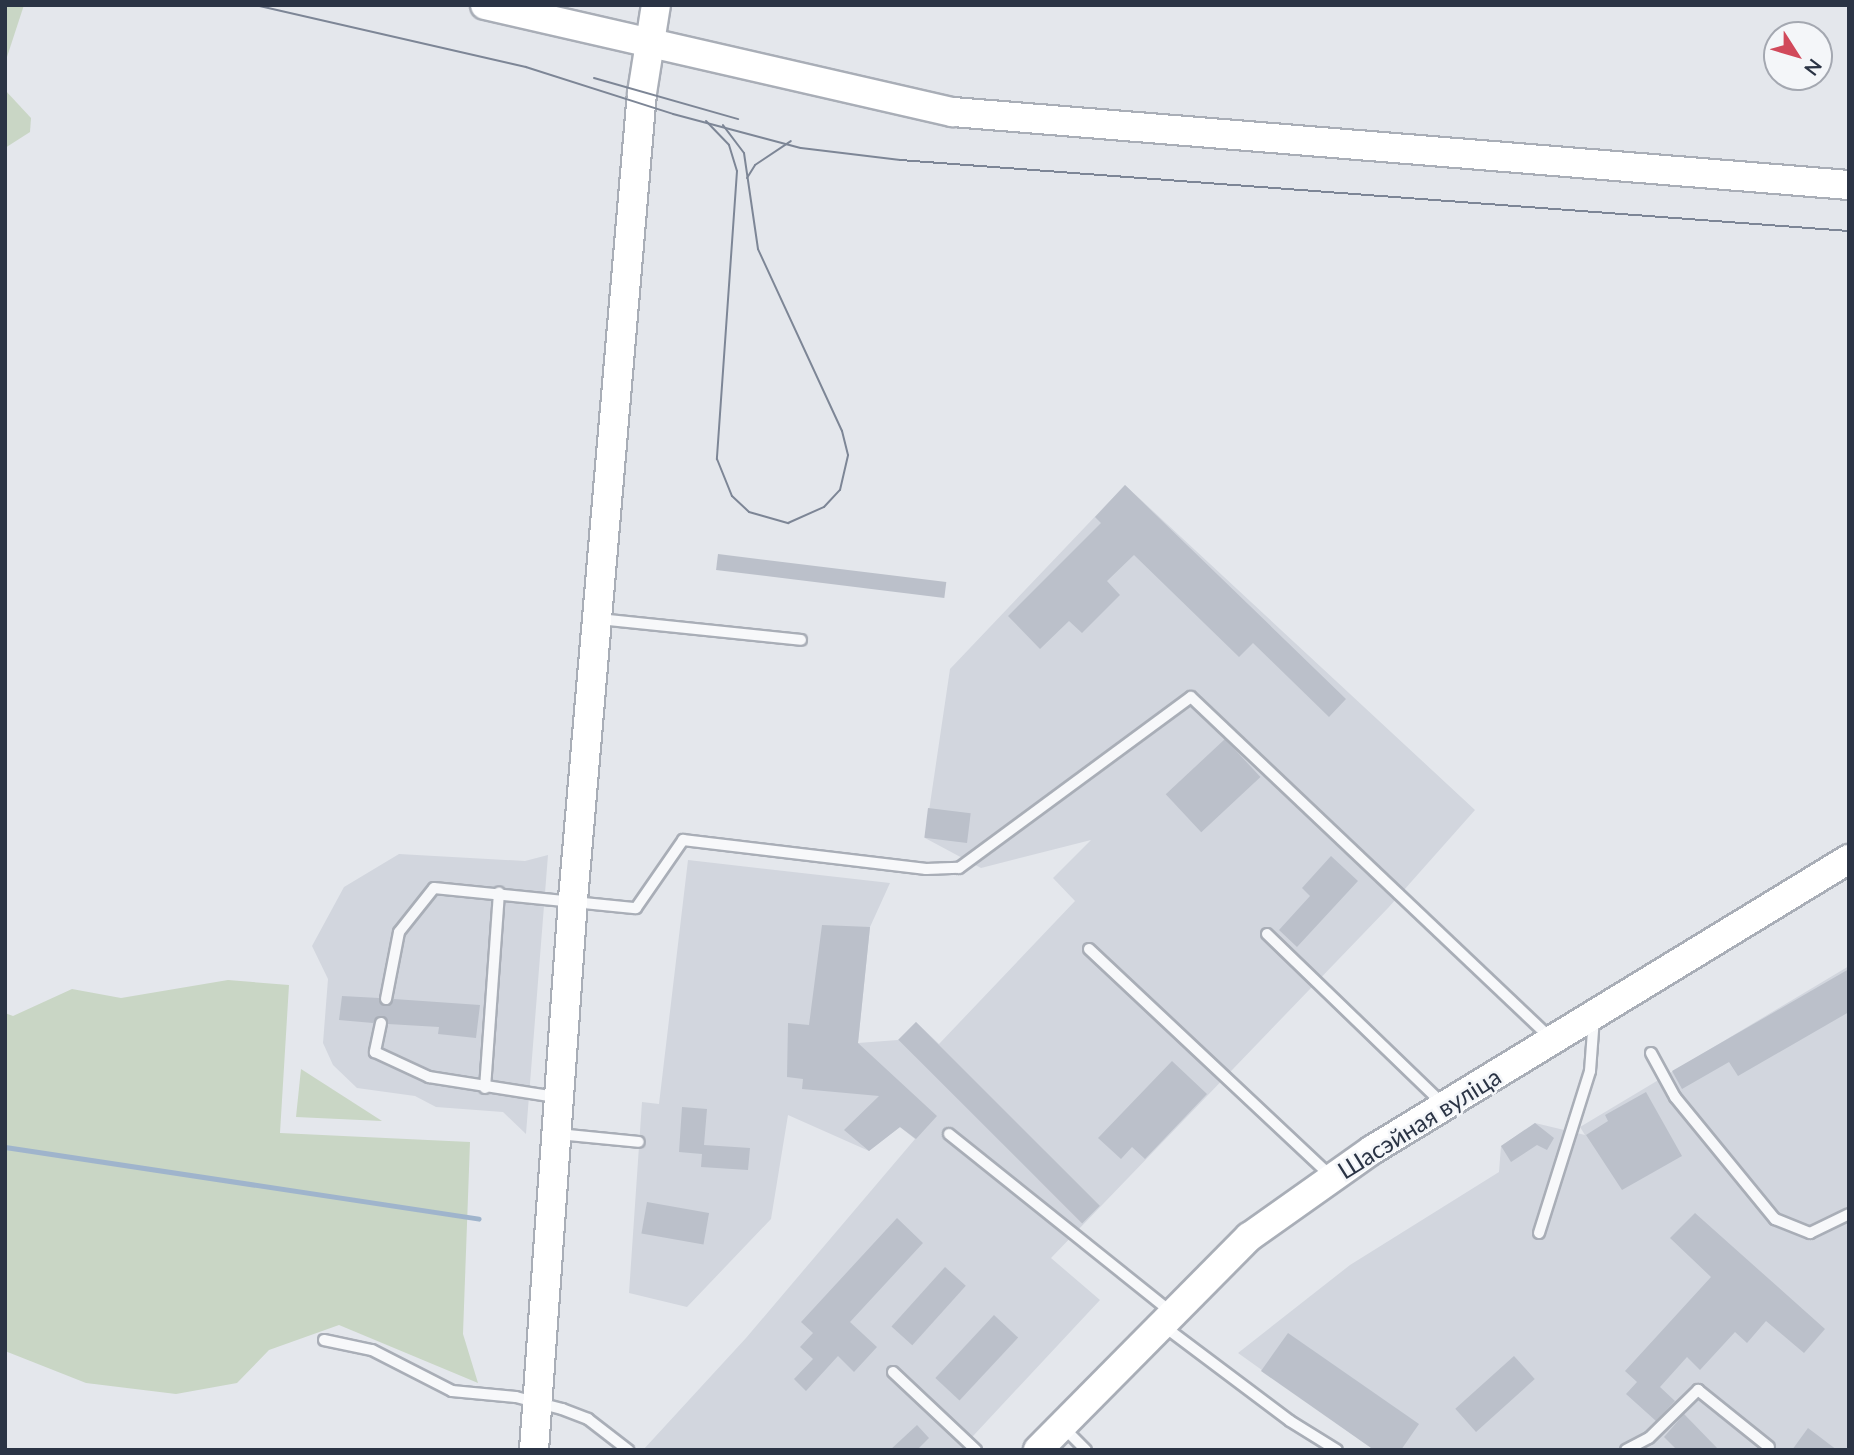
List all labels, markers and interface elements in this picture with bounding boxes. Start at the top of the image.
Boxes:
north arrow [1763,21,1833,91]
text: N [1800,55,1827,80]
street label: Шасэйная вуліца [1332,1061,1506,1185]

